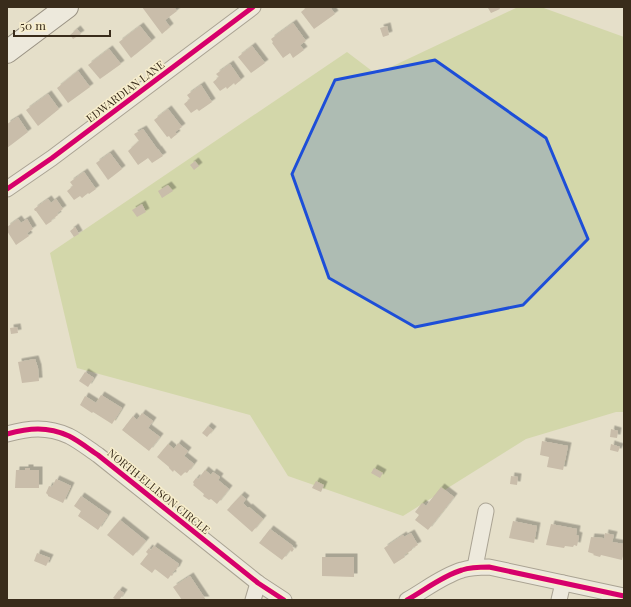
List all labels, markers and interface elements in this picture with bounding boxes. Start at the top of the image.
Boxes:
scale bar [14,12,110,38]
text: 50 m [20,17,46,33]
street label: EDWARDIAN LANE [83,57,167,125]
street label: NORTH ELLISON CIRCLE [105,445,214,537]

